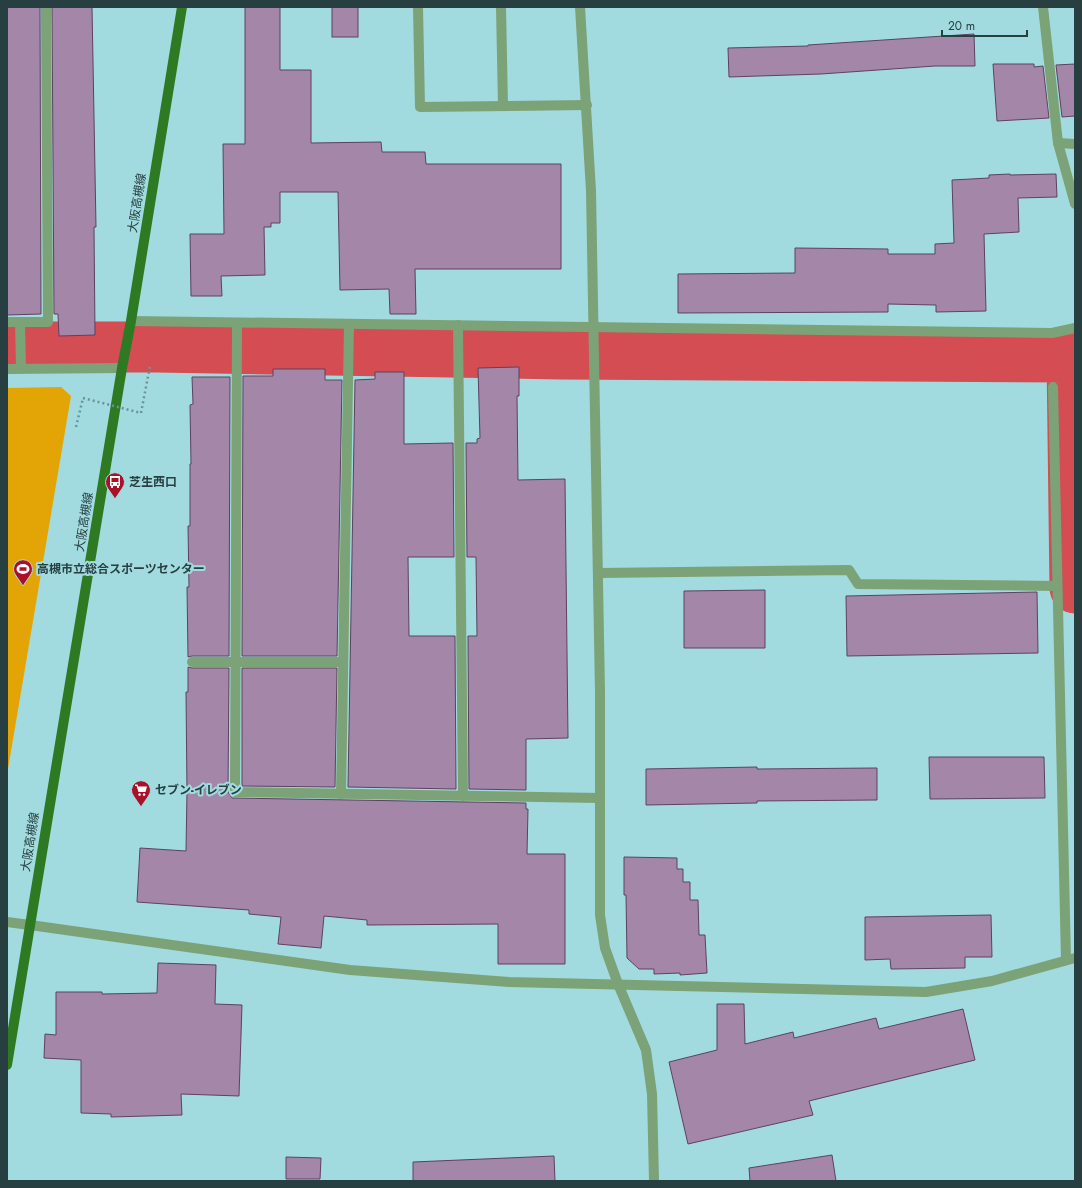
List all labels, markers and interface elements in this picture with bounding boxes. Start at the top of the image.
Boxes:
scale bar [942,12,1027,38]
text: 20 m [948,17,975,35]
street label: 大阪高槻線 [123,172,151,234]
bus stop icon: 芝生西口 [104,471,126,499]
place label: 芝生西口 [129,473,177,491]
street label: 大阪高槻線 [70,491,98,553]
sports icon: 高槻市立総合スポーツセンター [12,558,34,586]
place label: 高槻市立総合スポーツセンター [37,560,205,578]
supermarket icon: セブン-イレブン [130,779,152,807]
place label: セブン-イレブン [155,781,242,799]
street label: 大阪高槻線 [16,811,44,873]

